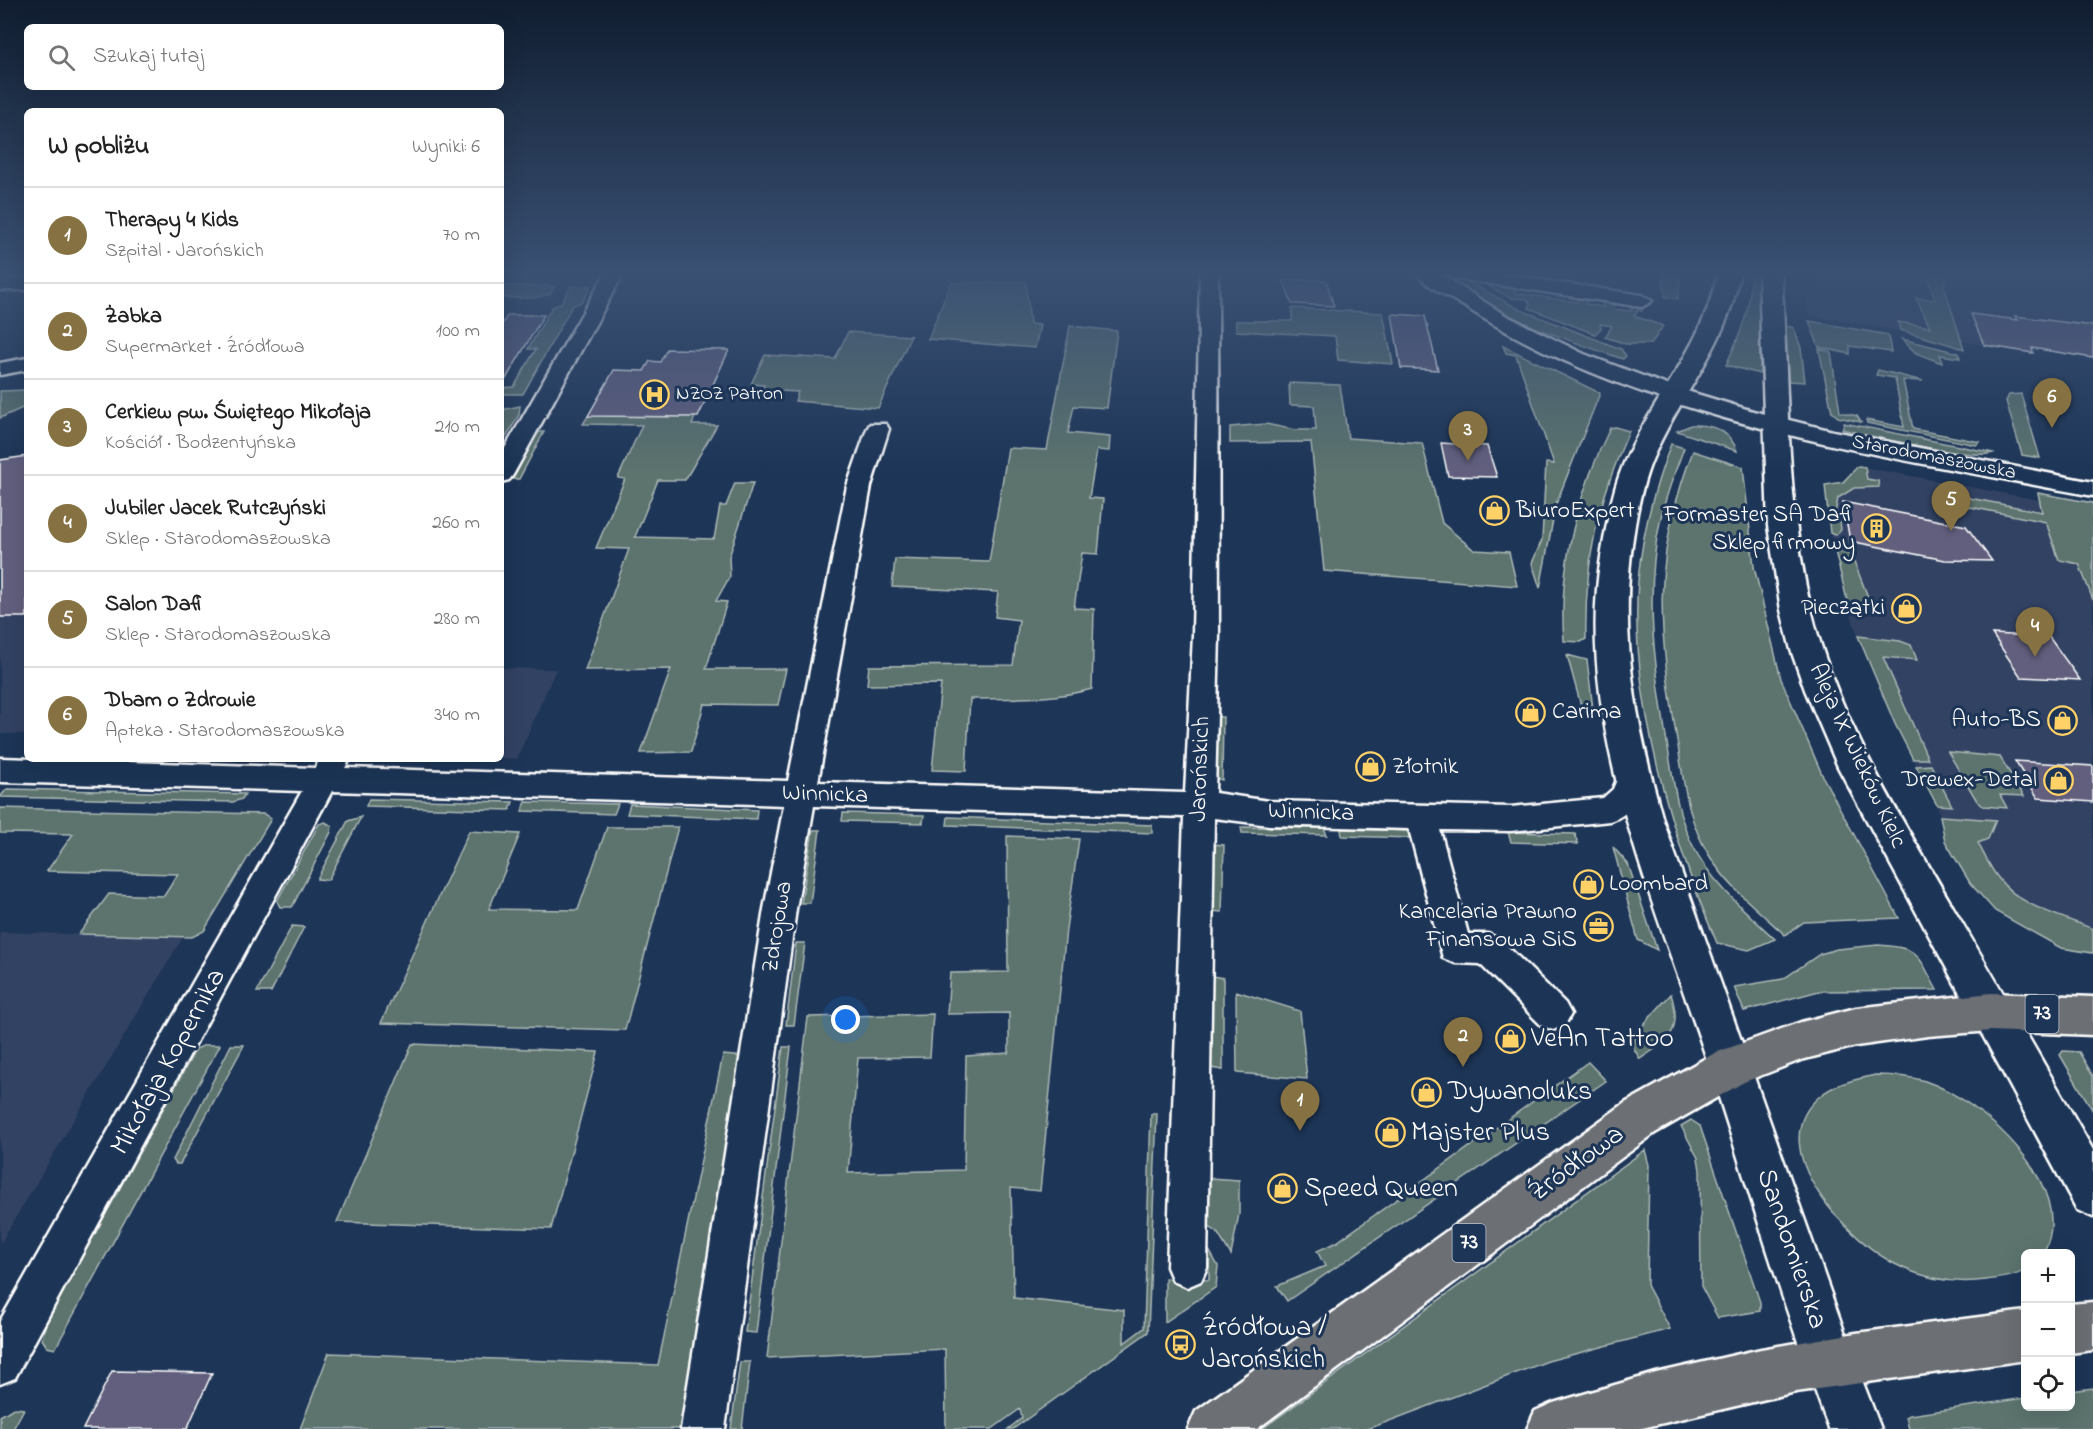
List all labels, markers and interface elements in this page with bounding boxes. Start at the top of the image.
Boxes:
search box [24,24,504,90]
icon: search [45,41,78,74]
text: Szukaj tutaj [93,41,204,73]
text: W pobliżu [48,128,149,166]
text: Wyniki: 6 [412,133,480,162]
text: Therapy 4 Kids [105,205,239,237]
text: 1 [64,221,71,250]
text: 70 m [443,221,480,250]
text: Szpital · Jarońskich [105,237,264,266]
text: Żabka [105,301,162,333]
text: 2 [63,317,72,346]
text: 100 m [436,317,480,346]
text: Supermarket · Źródłowa [105,333,305,362]
hospital icon: NZOZ Patron [639,378,671,410]
pin: 6 [2032,378,2072,428]
place label: NZOZ Patron [676,380,783,409]
text: Cerkiew pw. Świętego Mikołaja [105,397,371,429]
pin: 3 [1448,412,1488,461]
text: 3 [63,413,72,442]
text: 210 m [435,413,480,442]
street label: Starodomaszowska [1849,428,2019,488]
text: Kościół · Bodzentyńska [105,429,296,458]
pin: 5 [1932,482,1970,531]
text: Jubiler Jacek Rutczyński [105,493,326,525]
place label: BiuroExpert [1515,494,1635,529]
shop icon: BiuroExpert [1479,495,1511,527]
place label: Formaster SA Dafi Sklep firmowy [1662,498,1855,562]
text: 4 [63,509,72,538]
text: 260 m [432,509,480,538]
building icon: Formaster SA Dafi Sklep firmowy [1860,513,1892,545]
text: Sklep · Starodomaszowska [105,525,331,554]
text: Salon Dafi [105,589,205,621]
place label: Pieczątki [1801,591,1885,626]
shop icon: Pieczątki [1890,592,1922,624]
text: 5 [62,605,73,634]
text: 280 m [433,605,480,634]
pin: 4 [2016,608,2054,657]
text: Sklep · Starodomaszowska [105,621,331,650]
street label: Aleja IX Wieków Kielc [1799,658,1915,854]
text: Dbam o Zdrowie [105,685,256,717]
place label: Carima [1552,695,1621,730]
shop icon: Carima [1515,696,1547,728]
text: 6 [63,701,72,730]
text: 340 m [434,701,480,730]
place label: Auto-BS [1951,703,2041,738]
shop icon: Auto-BS [2046,704,2078,736]
street label: Jarońskich [1182,716,1220,822]
text: Apteka · Starodomaszowska [105,717,344,746]
place label: Złotnik [1392,750,1459,785]
shop icon: Złotnik [1355,751,1387,783]
place label: Drewex-Detal [1901,763,2037,798]
shop icon: Drewex-Detal [2042,764,2074,796]
street label: Winnicka [781,776,869,814]
street label: Winnicka [1267,794,1355,832]
place label: Loombard [1609,867,1709,902]
shop icon: Loombard [1572,868,1604,900]
street label: Zdrojowa [753,879,803,975]
place label: Kancelaria Prawno Finansowa SiS [1399,895,1577,958]
office icon: Kancelaria Prawno Finansowa SiS [1582,910,1614,942]
street label: Mikołaja Kopernika [101,961,237,1163]
road number: 73 [2026,995,2058,1033]
your location [831,1005,860,1034]
pin: 2 [1444,1018,1482,1067]
place label: VeAn Tattoo [1530,1019,1674,1060]
shop icon: VeAn Tattoo [1494,1023,1526,1055]
place label: Dywanoluks [1447,1072,1592,1113]
shop icon: Dywanoluks [1411,1076,1443,1108]
pin: 1 [1280,1082,1320,1131]
place label: Majster Plus [1411,1113,1550,1154]
street label: Źródłowa [1521,1115,1633,1213]
shop icon: Majster Plus [1374,1117,1406,1149]
street label: Sandomierska [1744,1163,1838,1335]
place label: Speed Queen [1304,1169,1458,1210]
shop icon: Speed Queen [1267,1173,1299,1205]
road number: 73 [1452,1224,1486,1262]
map controls [2021,1249,2075,1411]
button: + [2021,1249,2075,1303]
button: − [2021,1303,2075,1357]
place label: Źródłowa / Jarońskich [1202,1308,1327,1381]
bus stop icon: Źródłowa / Jarońskich [1165,1328,1197,1360]
button: locate [2021,1357,2075,1411]

